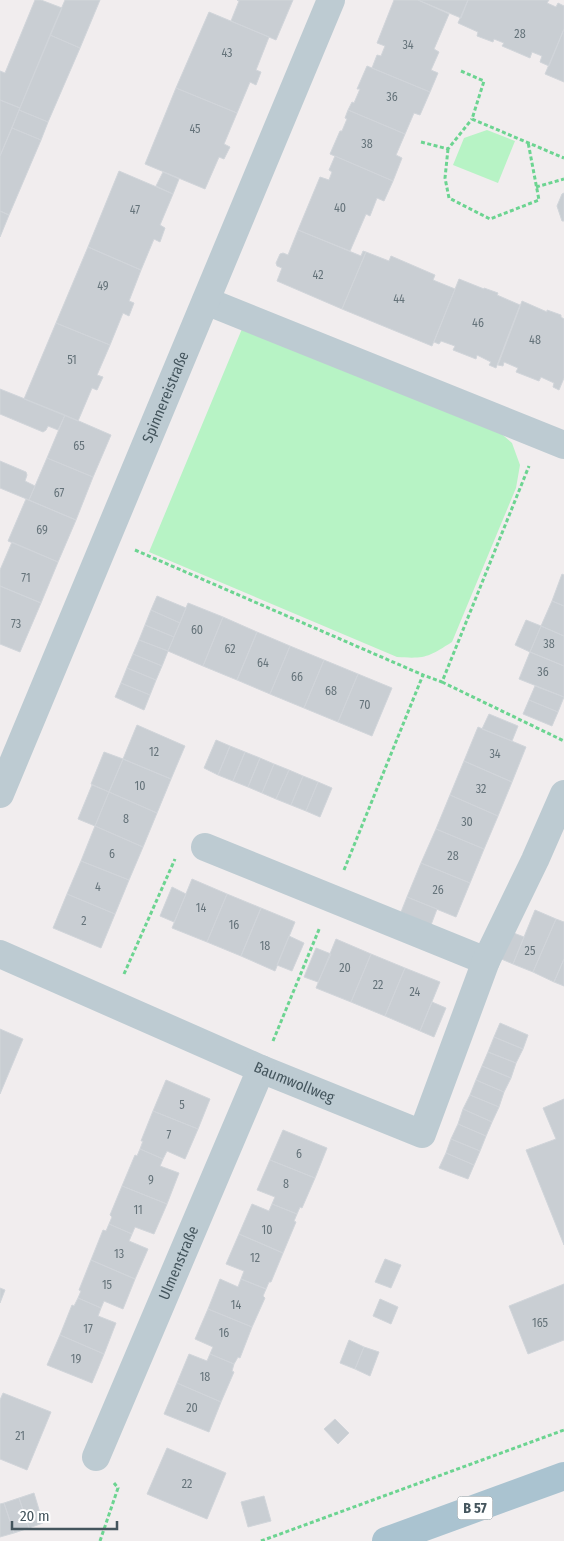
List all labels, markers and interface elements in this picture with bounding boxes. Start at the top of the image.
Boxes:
house number: 28 [514,27,526,41]
house number: 34 [402,38,414,52]
house number: 43 [221,46,233,60]
house number: 36 [386,90,398,104]
house number: 45 [189,122,201,136]
house number: 38 [361,137,373,151]
house number: 40 [334,201,346,215]
house number: 47 [130,203,140,217]
house number: 42 [313,268,323,282]
house number: 49 [97,279,109,293]
house number: 44 [393,292,405,306]
house number: 46 [472,316,484,330]
house number: 48 [529,333,541,347]
street label: Spinnereistraße [138,349,192,446]
house number: 51 [67,353,77,367]
house number: 65 [73,439,85,453]
house number: 67 [54,486,64,500]
house number: 69 [36,523,48,537]
house number: 71 [21,571,31,585]
house number: 73 [11,617,21,631]
house number: 60 [191,623,203,637]
house number: 38 [543,637,555,651]
house number: 62 [224,642,236,656]
house number: 64 [257,656,269,670]
house number: 36 [537,665,549,679]
house number: 66 [291,670,303,684]
house number: 68 [325,684,337,698]
house number: 70 [360,698,370,712]
house number: 12 [149,745,159,759]
house number: 34 [489,747,501,761]
house number: 10 [135,779,145,793]
house number: 32 [476,782,486,796]
house number: 8 [123,812,129,826]
house number: 30 [461,815,473,829]
house number: 6 [109,847,115,861]
house number: 28 [447,849,459,863]
house number: 4 [95,880,101,894]
house number: 26 [432,883,444,897]
house number: 14 [196,901,206,915]
house number: 2 [81,914,87,928]
house number: 16 [229,918,239,932]
house number: 18 [260,939,270,953]
house number: 25 [525,944,536,958]
house number: 20 [339,961,351,975]
house number: 22 [373,978,383,992]
house number: 24 [410,985,421,999]
street label: Baumwollweg [251,1058,337,1107]
house number: 5 [179,1098,185,1112]
house number: 7 [167,1128,172,1142]
house number: 6 [296,1147,302,1161]
house number: 9 [148,1173,154,1187]
house number: 8 [283,1177,289,1191]
house number: 11 [133,1203,143,1217]
street label: Ulmenstraße [155,1223,202,1303]
house number: 10 [262,1223,272,1237]
house number: 13 [114,1247,124,1261]
house number: 12 [250,1251,260,1265]
house number: 15 [102,1278,113,1292]
house number: 14 [231,1298,241,1312]
house number: 165 [532,1316,549,1330]
house number: 17 [83,1322,93,1336]
house number: 16 [219,1326,229,1340]
house number: 19 [71,1352,81,1366]
house number: 18 [200,1370,210,1384]
house number: 20 [186,1401,198,1415]
house number: 21 [15,1429,25,1443]
house number: 22 [182,1477,192,1491]
road number: B 57 [458,1496,492,1520]
scale bar [12,1498,118,1530]
text: 20 m [20,1507,50,1525]

